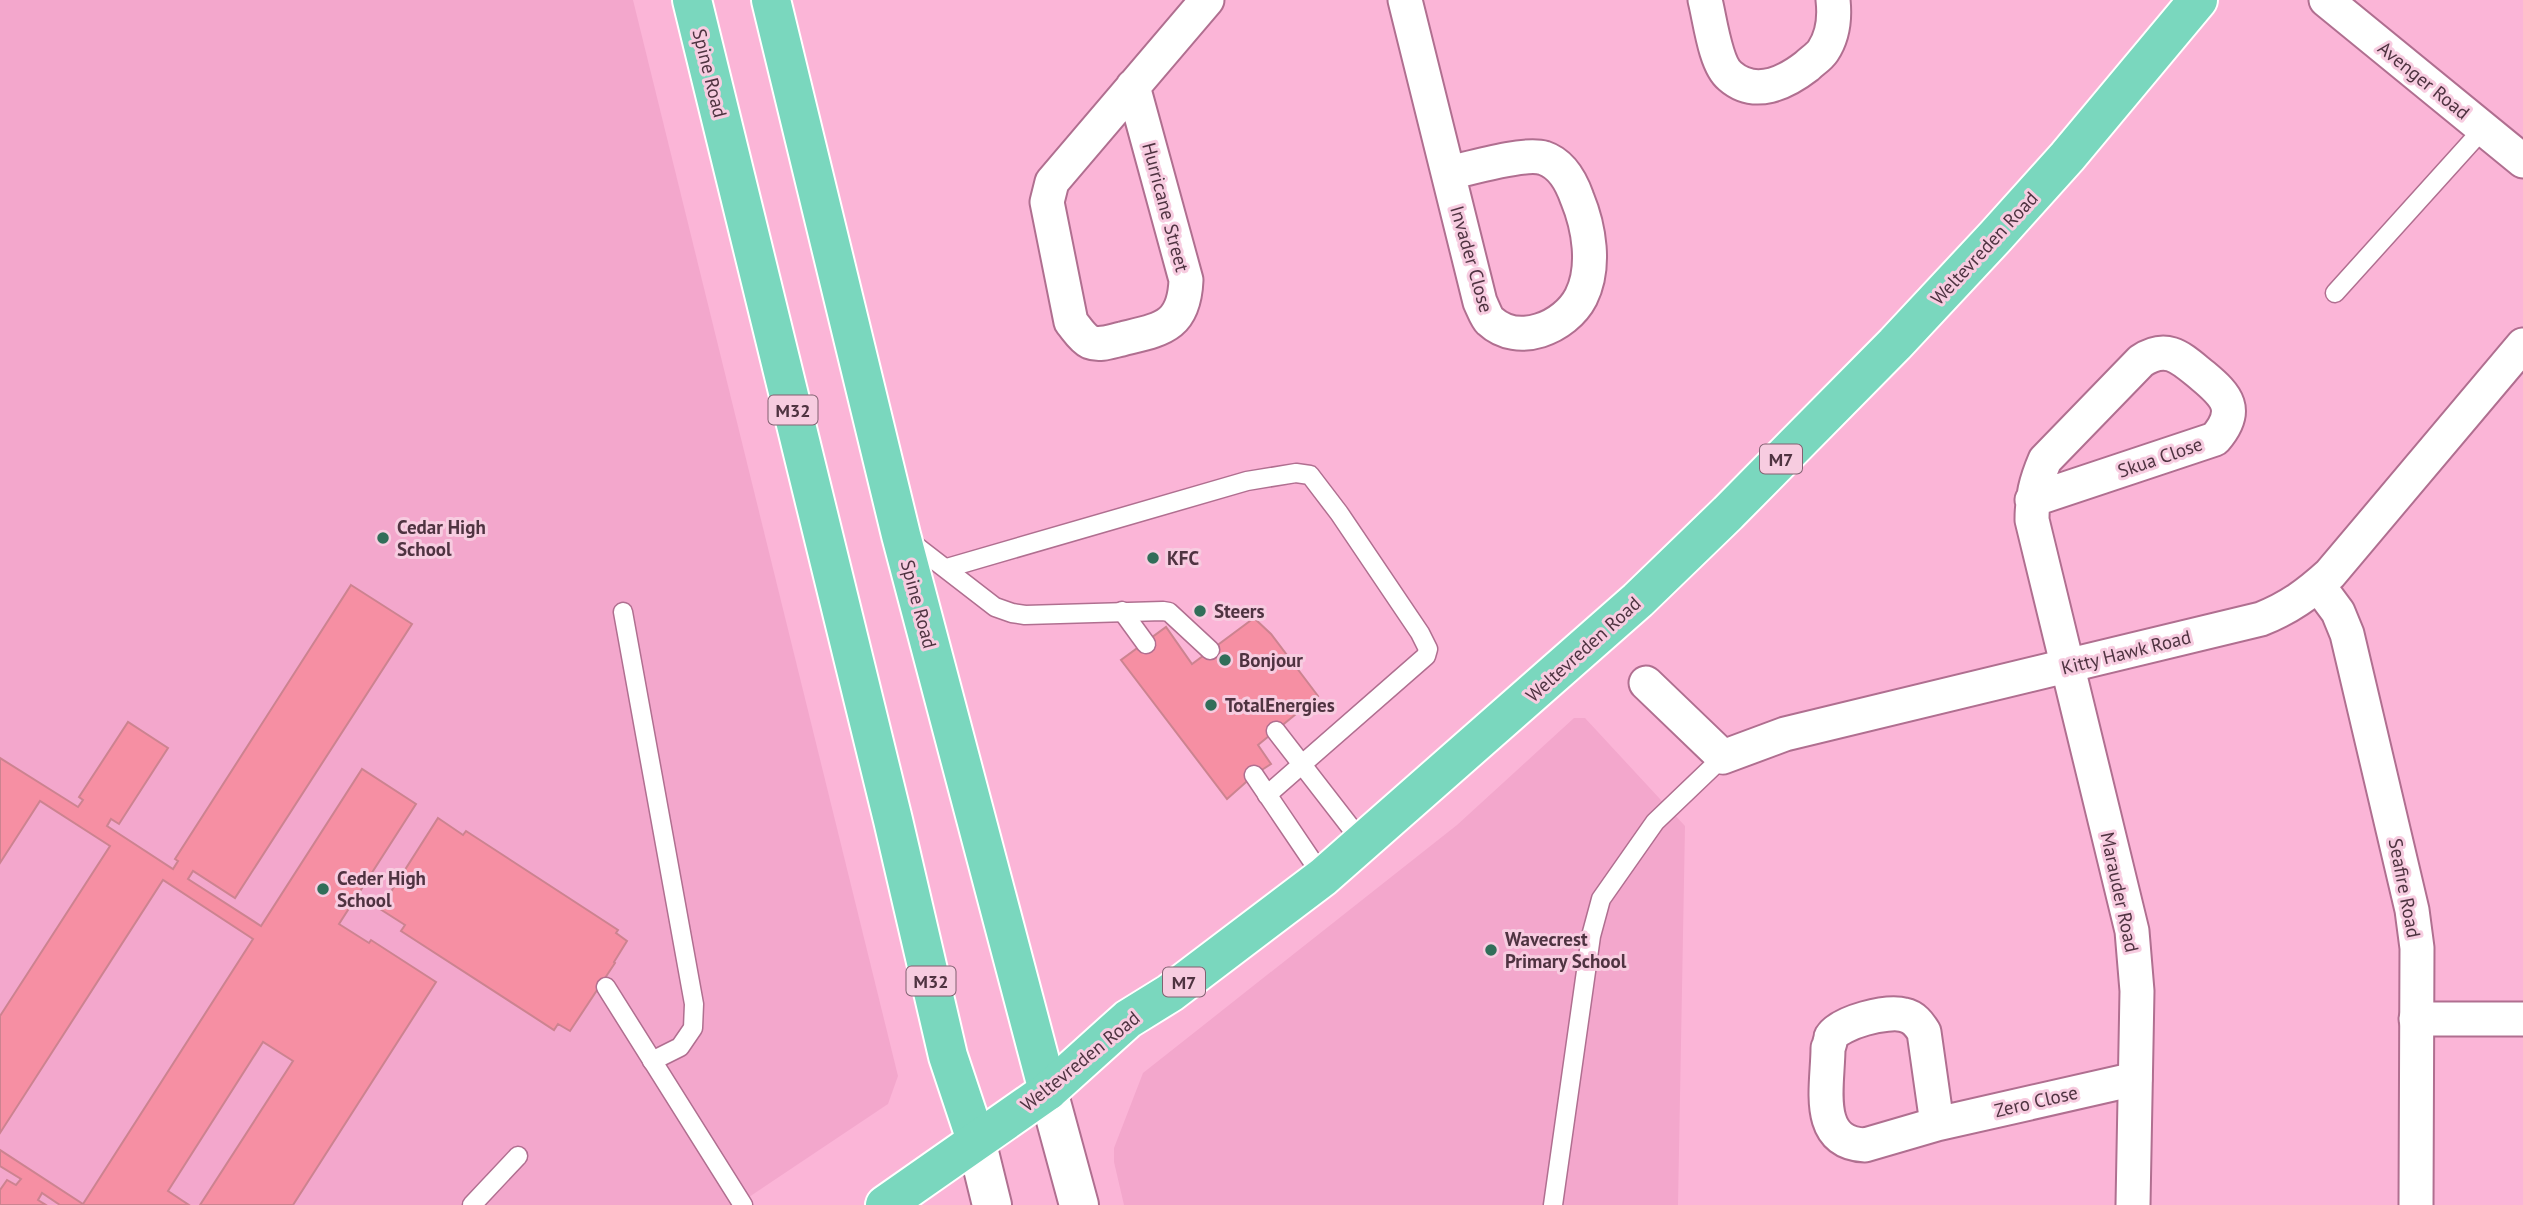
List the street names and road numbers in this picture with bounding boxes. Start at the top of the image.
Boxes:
street label: Spine Road [687,26,733,120]
street label: Avenger Road [2373,36,2475,124]
street label: Hurricane Street [1137,140,1195,275]
street label: Weltevreden Road [1925,186,2043,310]
street label: Invader Close [1445,203,1499,315]
road number: M32 [768,396,818,424]
street label: Skua Close [2114,431,2206,483]
road number: M7 [1760,444,1802,474]
street label: Spine Road [896,557,942,651]
street label: Weltevreden Road [1521,591,1645,707]
street label: Kitty Hawk Road [2059,624,2193,680]
street label: Marauder Road [2096,830,2144,954]
street label: Seafire Road [2384,836,2426,940]
road number: M32 [906,966,956,996]
road number: M7 [1163,967,1205,996]
street label: Weltevreden Road [1016,1006,1144,1116]
street label: Zero Close [1992,1080,2080,1122]

